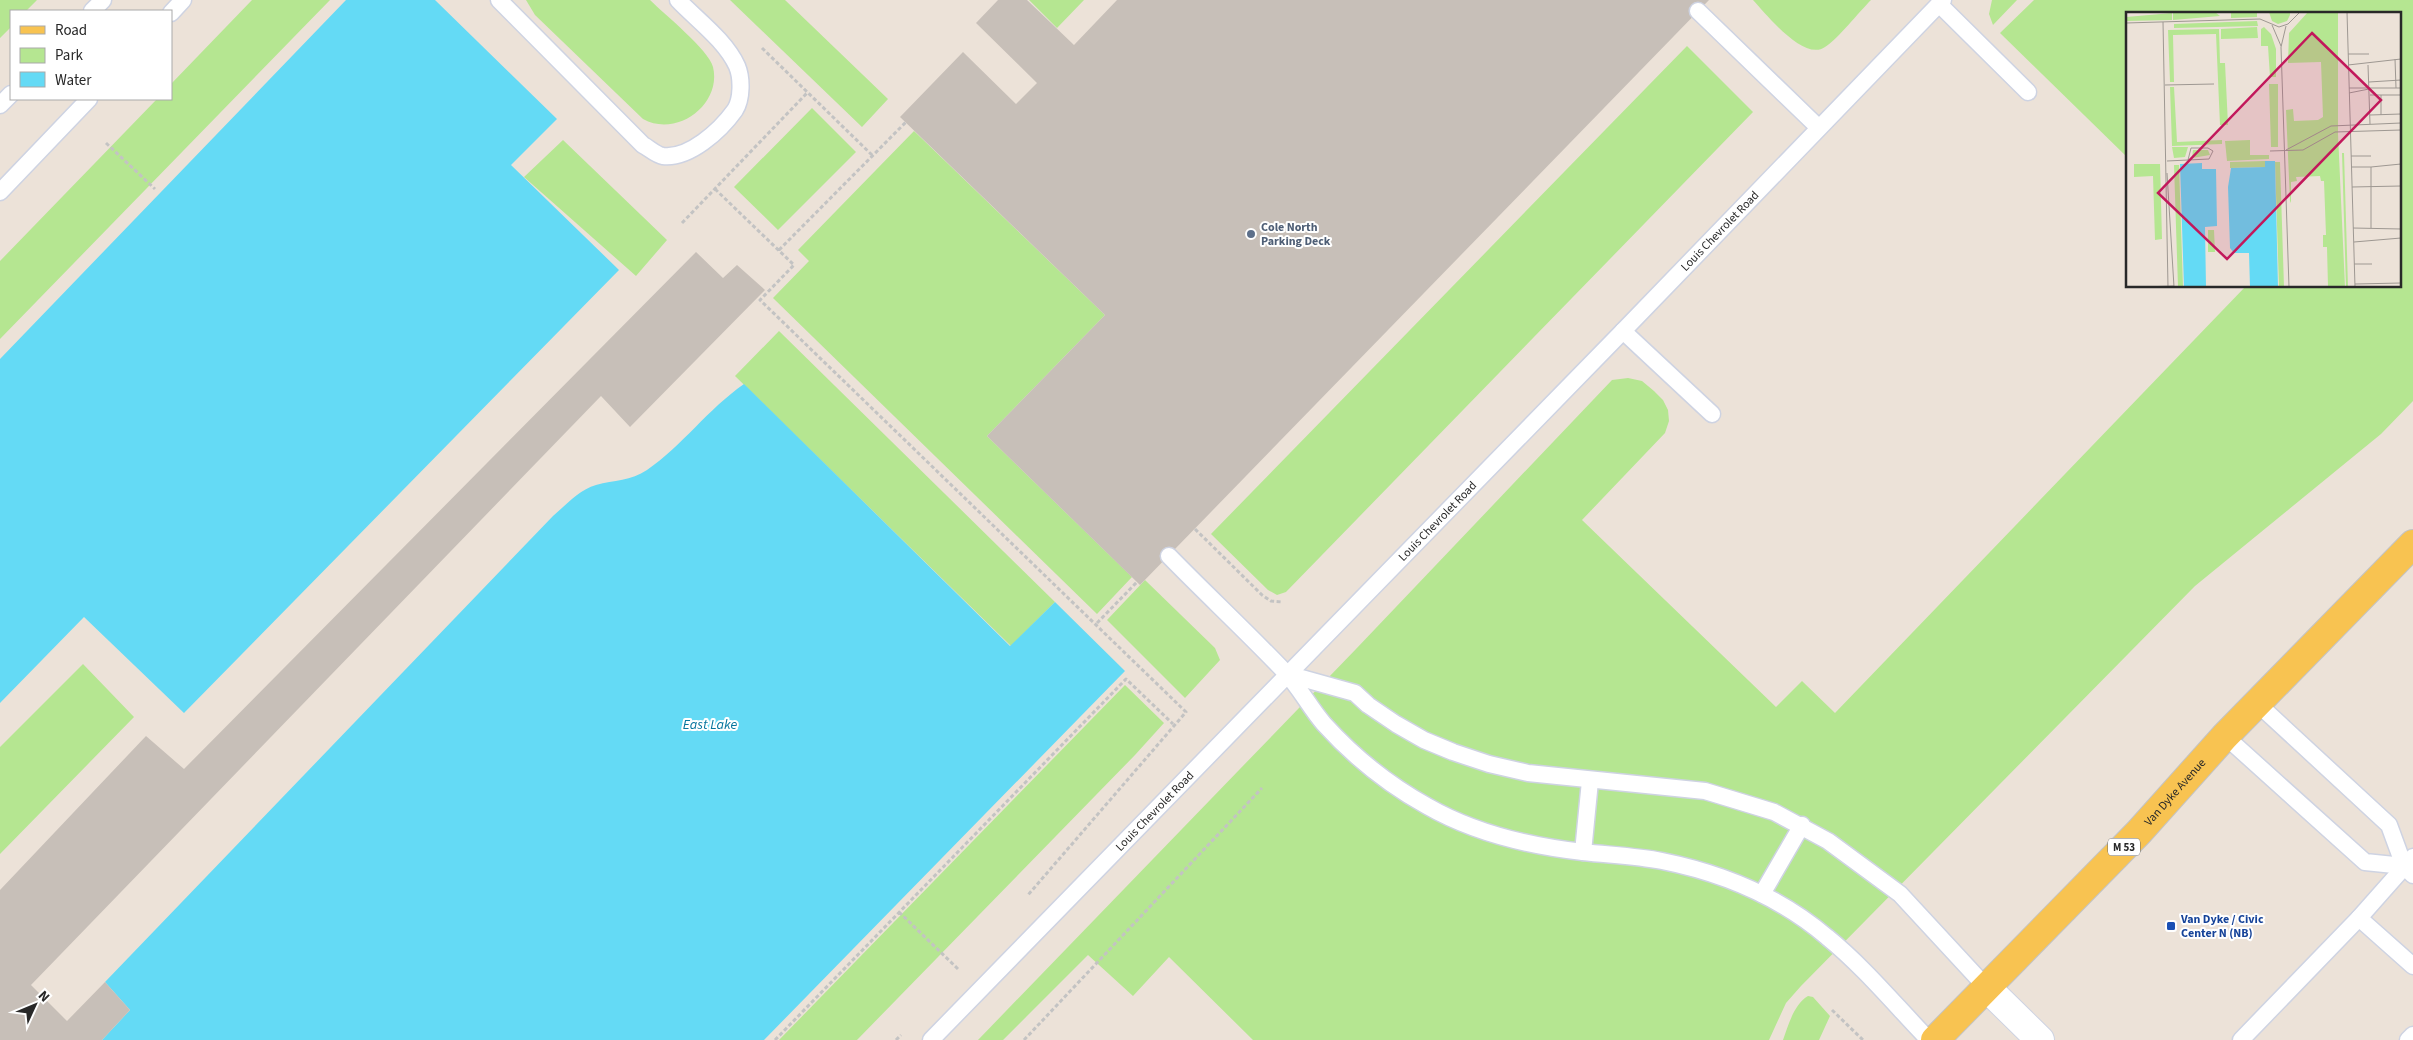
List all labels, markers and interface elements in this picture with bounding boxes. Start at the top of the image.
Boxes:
legend [10,10,172,100]
inset map [2126,12,2400,288]
text: Road [55,20,87,41]
text: Park [55,45,84,66]
text: Water [55,70,92,91]
street label: Louis Chevrolet Road [1677,187,1763,275]
place label: Cole North Parking Deck [1261,219,1331,250]
marker: Cole North Parking Deck [1245,228,1257,240]
street label: Louis Chevrolet Road [1394,477,1480,565]
water label: East Lake [683,715,737,735]
street label: Van Dyke Avenue [2140,755,2210,829]
street label: Louis Chevrolet Road [1111,767,1198,855]
road number: M 53 [2108,839,2140,856]
place label: Van Dyke / Civic Center N (NB) [2180,911,2264,942]
marker: Van Dyke / Civic Center N (NB) [2165,920,2177,932]
north arrow [10,980,60,1030]
text: N [33,986,54,1007]

